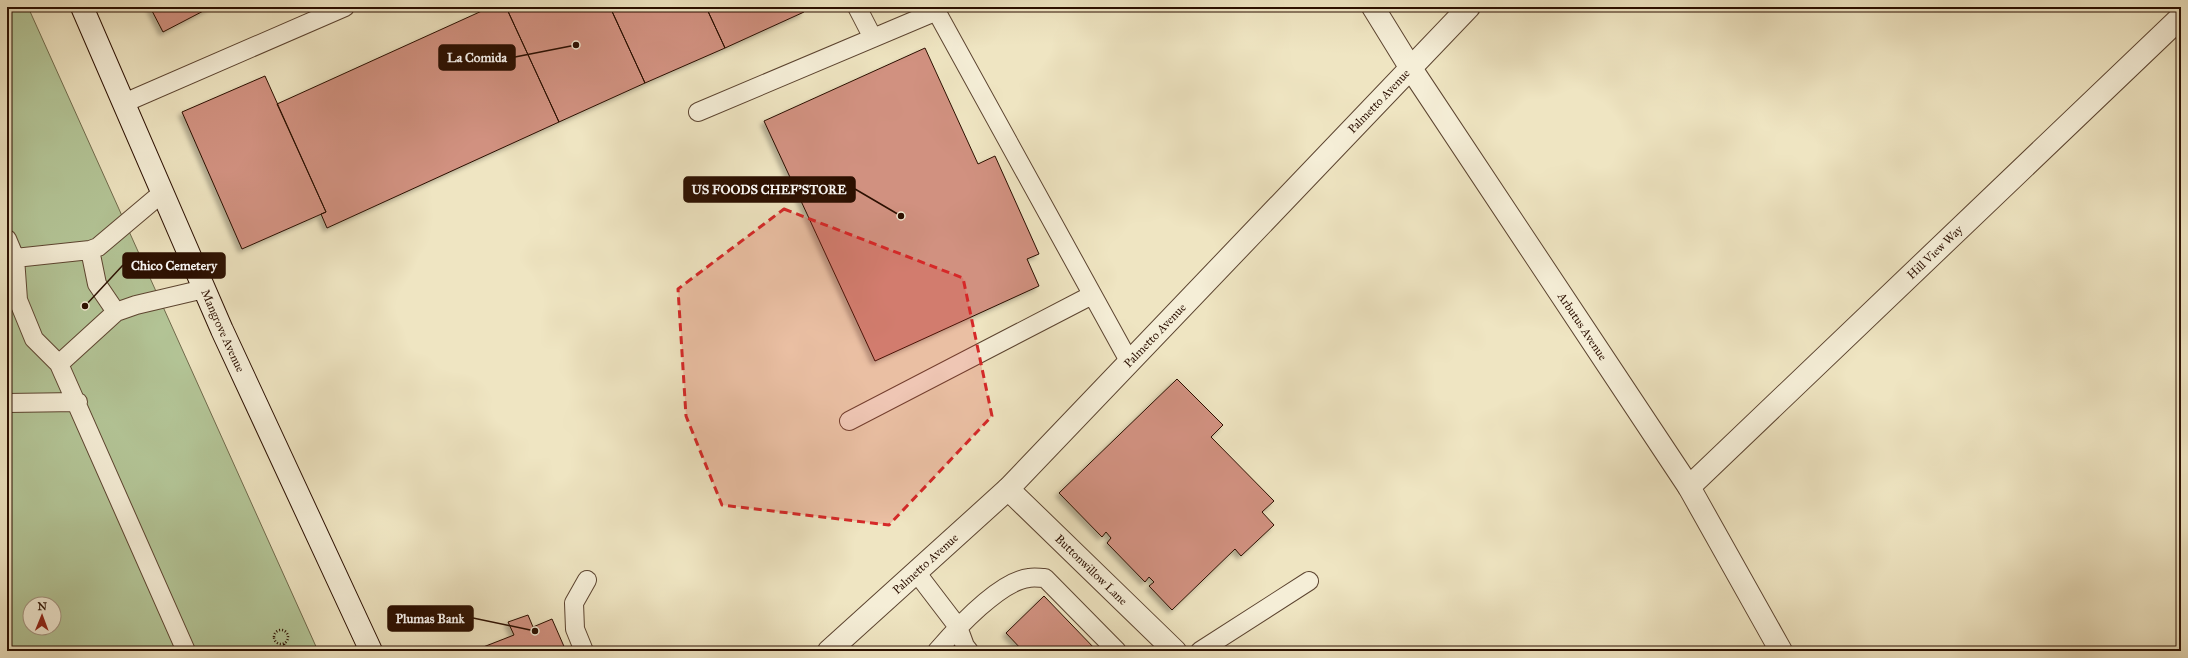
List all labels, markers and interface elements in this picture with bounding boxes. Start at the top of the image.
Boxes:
callout: La Comida [439,45,515,70]
text: La Comida [447,50,507,66]
street label: Palmetto Avenue [1345,66,1413,136]
callout: US FOODS CHEF'STORE [684,177,855,202]
text: US FOODS CHEF'STORE [692,182,847,198]
street label: Hill View Way [1904,222,1966,282]
callout: Chico Cemetery [123,253,225,278]
text: Chico Cemetery [131,258,218,274]
street label: Mangrove Avenue [198,287,248,374]
street label: Arbutus Avenue [1554,289,1610,363]
street label: Palmetto Avenue [1121,300,1189,370]
street label: Palmetto Avenue [890,531,961,597]
street label: Buttonwillow Lane [1052,532,1130,608]
north arrow [22,596,62,636]
text: N [37,600,48,613]
callout: Plumas Bank [388,606,473,631]
text: Plumas Bank [396,611,465,627]

